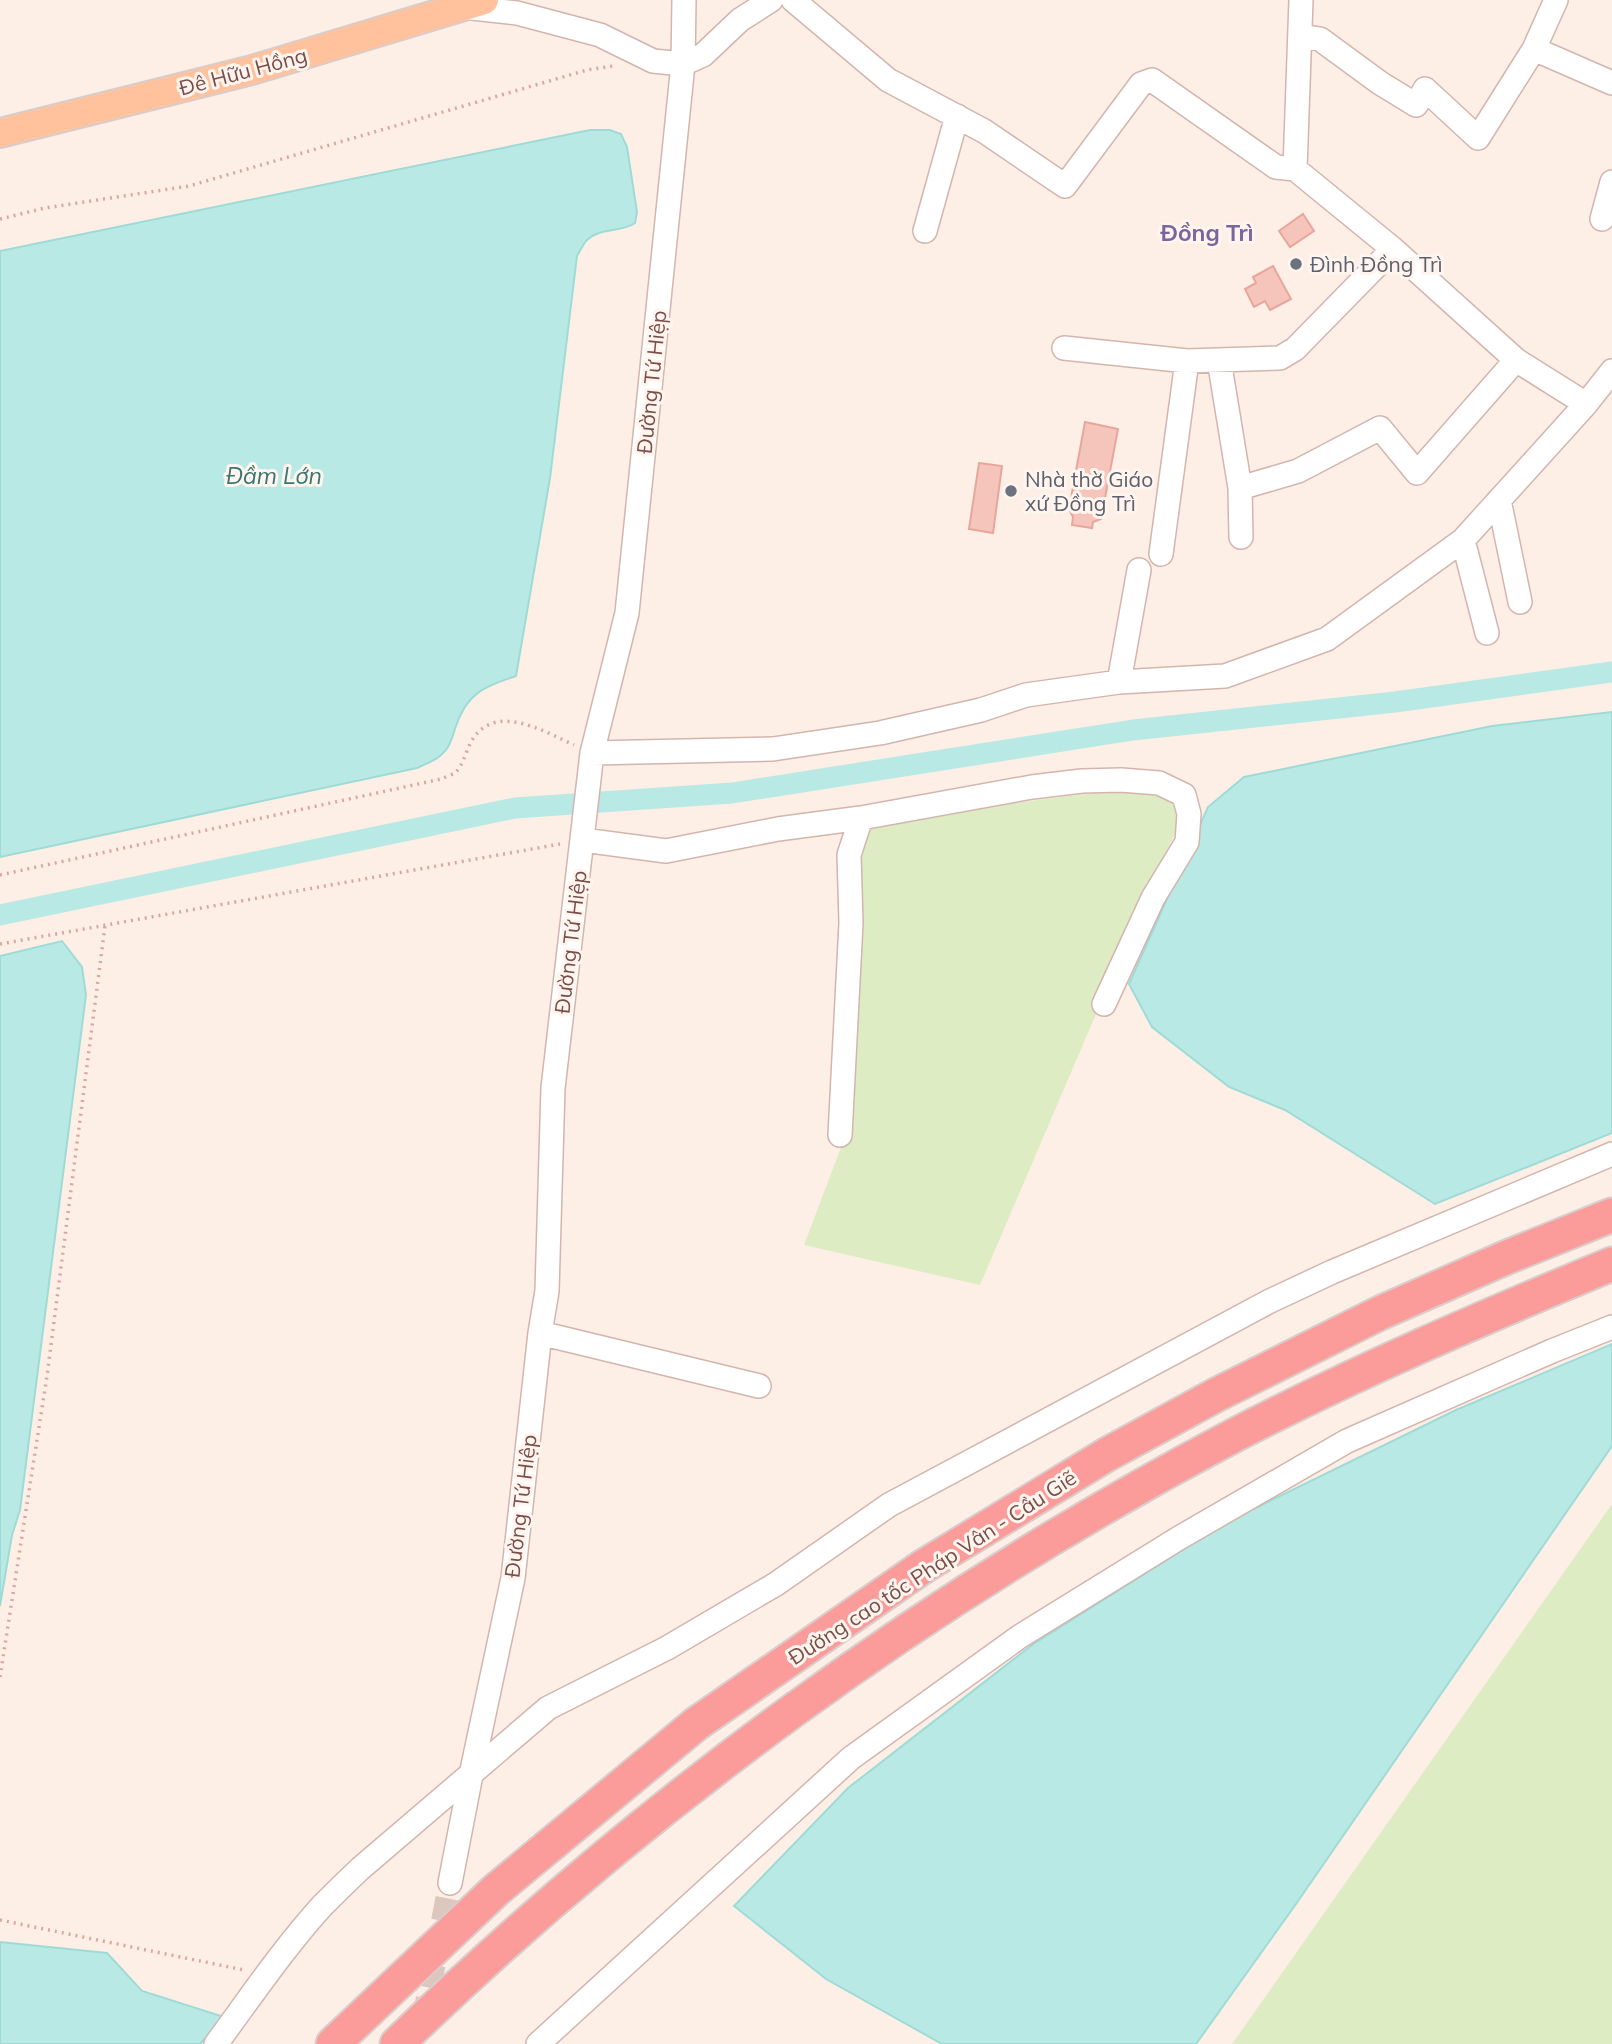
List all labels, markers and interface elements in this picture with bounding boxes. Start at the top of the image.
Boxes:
street label: Đê Hữu Hồng [176,41,310,101]
district label: Đồng Trì [1159,218,1254,247]
place label: Đình Đồng Trì [1310,251,1443,277]
marker: Đình Đồng Trì [1288,256,1304,272]
street label: Đường Tứ Hiệp [631,309,671,455]
water label: Đầm Lớn [226,461,322,490]
place label: Nhà thờ Giáo xứ Đồng Trì [1025,466,1153,516]
marker: Nhà thờ Giáo xứ Đồng Trì [1003,483,1019,499]
street label: Đường Tứ Hiệp [548,869,592,1015]
street label: Đường Tứ Hiệp [498,1433,542,1579]
street label: Đường cao tốc Pháp Vân - Cầu Giẽ [783,1464,1081,1670]

